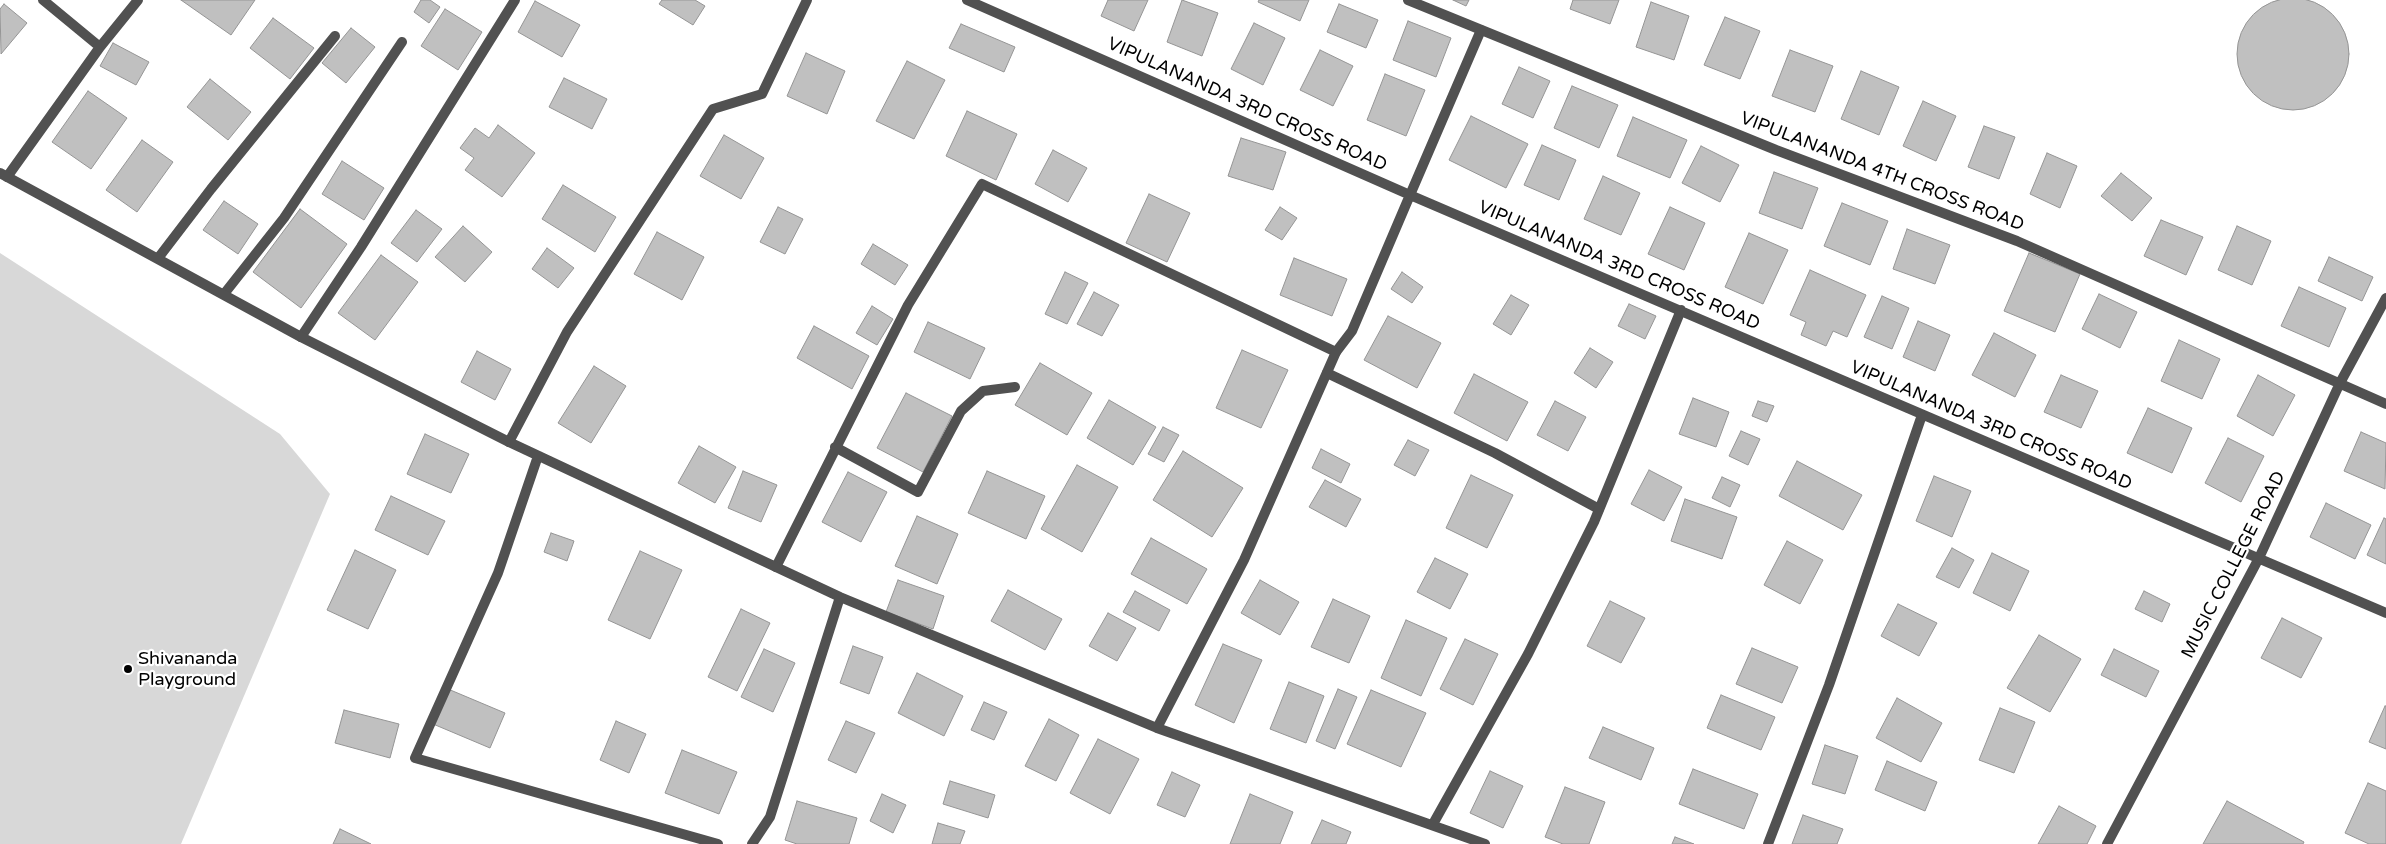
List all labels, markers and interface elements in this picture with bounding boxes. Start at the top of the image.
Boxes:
street label: VIPULANANDA 3RD CROSS ROAD [1104,33,1390,177]
street label: VIPULANANDA 4TH CROSS ROAD [1737,108,2027,236]
street label: VIPULANANDA 3RD CROSS ROAD [1475,197,1763,335]
street label: VIPULANANDA 3RD CROSS ROAD [1847,357,2135,495]
street label: MUSIC COLLEGE ROAD [2177,468,2291,662]
place label: Shivananda Playground [138,648,237,691]
marker: Shivananda Playground [122,663,134,675]

